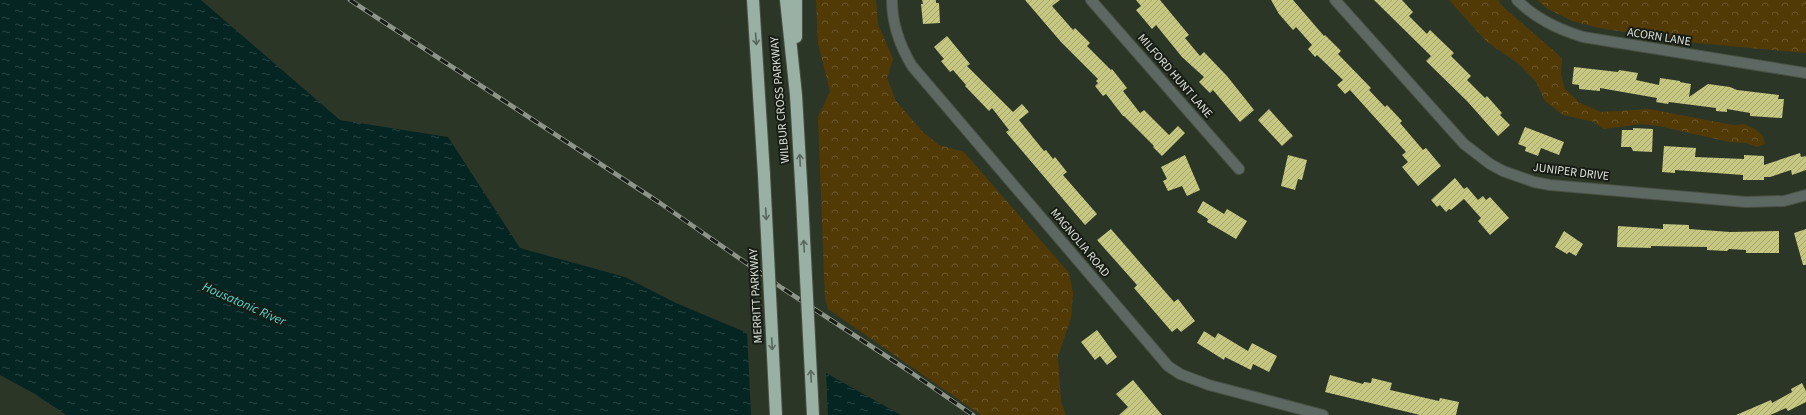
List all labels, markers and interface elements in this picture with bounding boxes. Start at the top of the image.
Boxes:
street label: ACORN LANE [1626,24,1692,50]
street label: MILFORD HUNT LANE [1134,30,1216,122]
one-way arrow [752,32,760,45]
street label: WILBUR CROSS PARKWAY [766,36,794,164]
one-way arrow [796,154,803,167]
street label: JUNIPER DRIVE [1532,159,1610,185]
street label: MAGNOLIA ROAD [1046,205,1114,281]
one-way arrow [762,207,770,220]
one-way arrow [800,240,808,253]
street label: MERRITT PARKWAY [745,248,767,344]
water label: Housatonic River [199,278,289,331]
one-way arrow [769,337,776,350]
one-way arrow [807,370,814,383]

